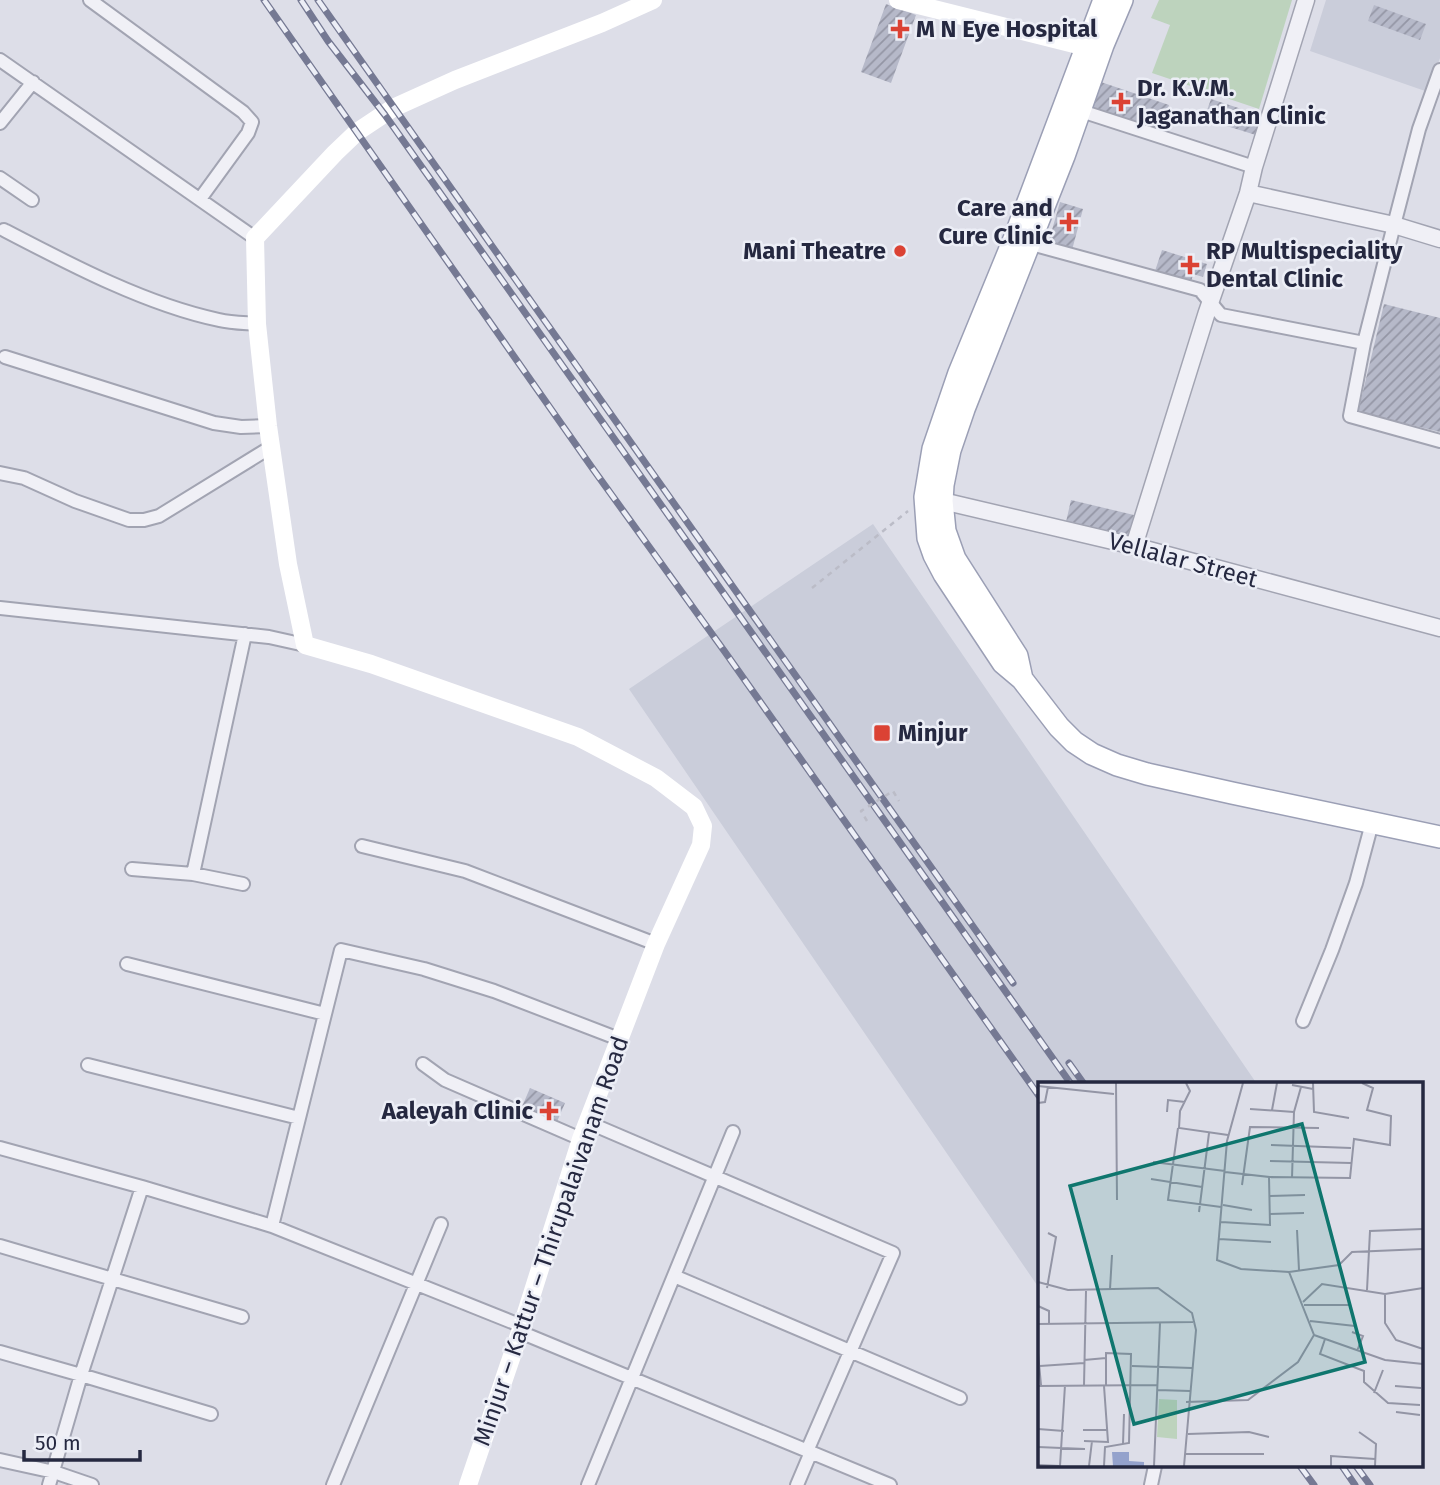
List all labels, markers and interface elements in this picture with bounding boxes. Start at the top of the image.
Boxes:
place label: M N Eye Hospital [916,15,1098,43]
marker: M N Eye Hospital [890,19,910,39]
place label: Dr. K.V.M. Jaganathan Clinic [1136,74,1326,130]
marker: Dr. K.V.M. Jaganathan Clinic [1111,92,1131,112]
place label: Care and Cure Clinic [938,194,1053,250]
marker: Care and Cure Clinic [1059,212,1079,232]
place label: Mani Theatre [743,237,886,265]
place label: RP Multispeciality Dental Clinic [1206,237,1403,293]
marker: Mani Theatre [892,243,908,259]
marker: RP Multispeciality Dental Clinic [1180,255,1200,275]
street label: Vellalar Street [1105,527,1261,593]
place label: Minjur [898,719,968,747]
marker: Minjur [872,723,892,743]
street label: Minjur – Kattur – Thirupalaivanam Road [468,1033,634,1449]
inset map [1038,1082,1422,1468]
place label: Aaleyah Clinic [381,1097,534,1125]
marker: Aaleyah Clinic [539,1101,559,1121]
scale bar [24,1418,140,1462]
text: 50 m [35,1430,81,1456]

